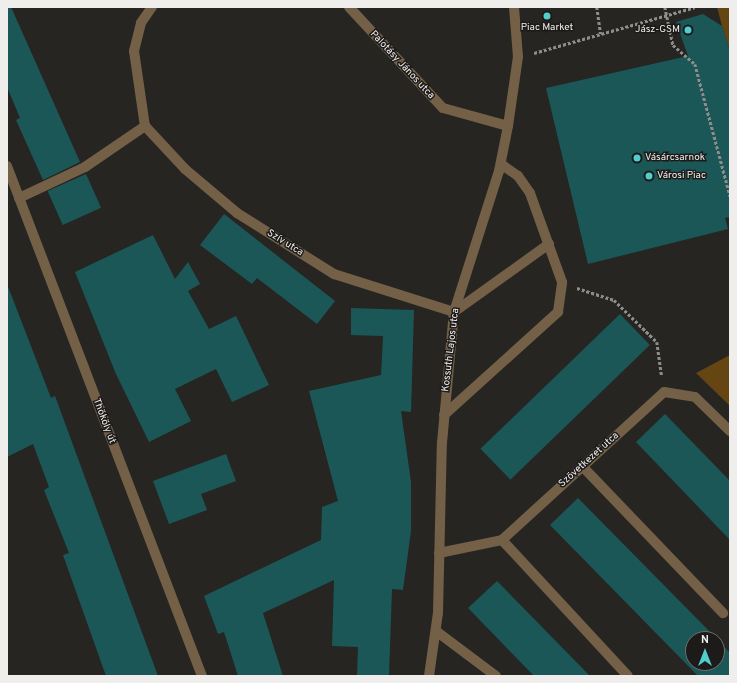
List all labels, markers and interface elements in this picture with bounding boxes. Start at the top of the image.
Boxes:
marker: Piac Market [542,11,552,21]
place label: Piac Market [521,22,573,34]
place label: Jász-GSM [635,24,680,36]
marker: Jász-GSM [683,25,693,35]
street label: Palotásy János utca [367,28,437,102]
place label: Vásárcsarnok [645,152,705,164]
marker: Vásárcsarnok [632,153,642,163]
place label: Városi Piac [657,170,706,182]
marker: Városi Piac [644,171,654,181]
street label: Szív utca [265,227,305,259]
street label: Kossuth Lajos utca [440,308,462,392]
street label: Thököly út [90,397,118,445]
street label: Szövetkezet utca [557,430,621,490]
north arrow [685,631,725,671]
text: N [701,633,709,647]

